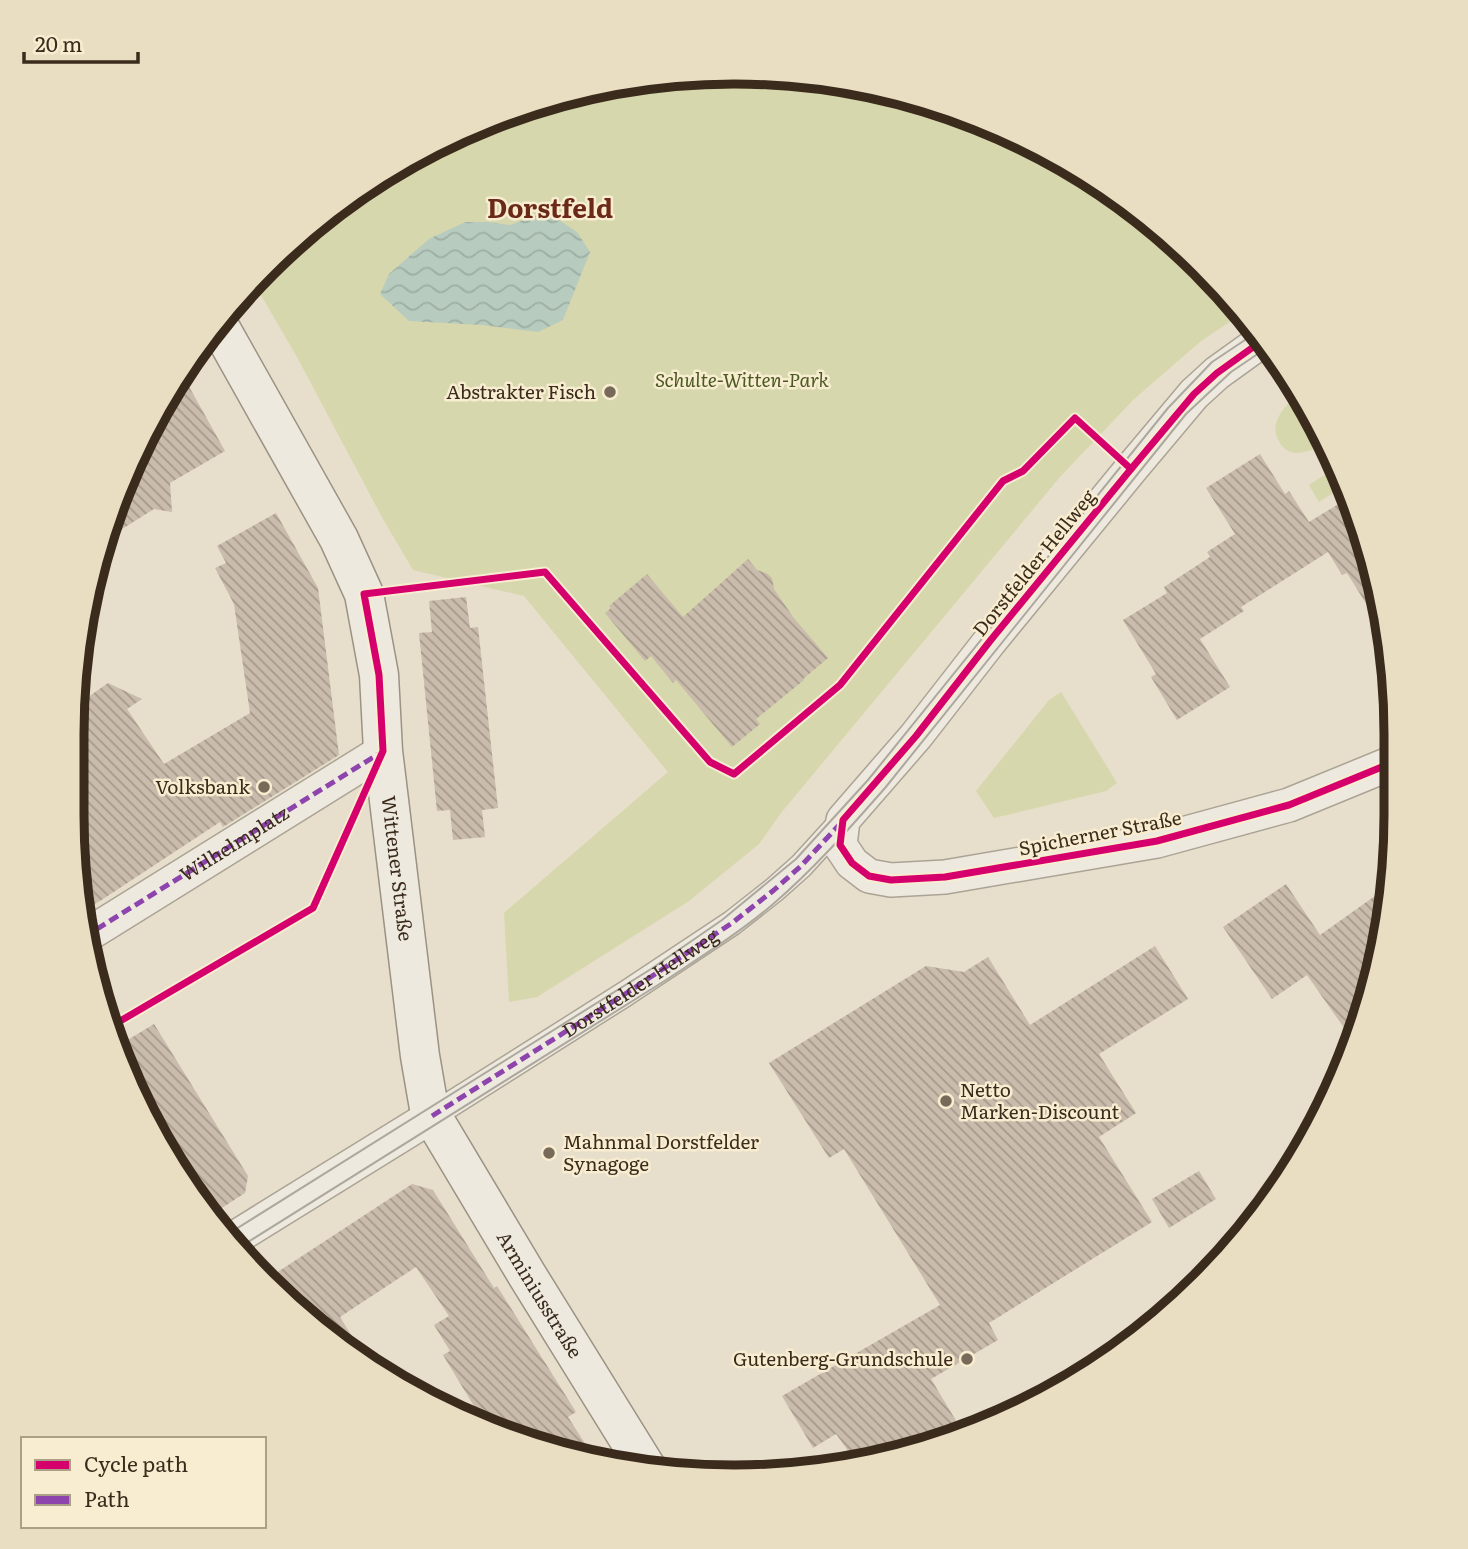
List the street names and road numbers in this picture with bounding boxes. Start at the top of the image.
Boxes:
street label: Dorstfelder Hellweg [965,483,1102,642]
street label: Wittener Straße [376,794,421,943]
street label: Wilhelmplatz [174,798,294,887]
street label: Spicherner Straße [1016,802,1184,862]
street label: Dorstfelder Hellweg [556,921,724,1044]
street label: Arminiusstraße [491,1225,590,1363]

